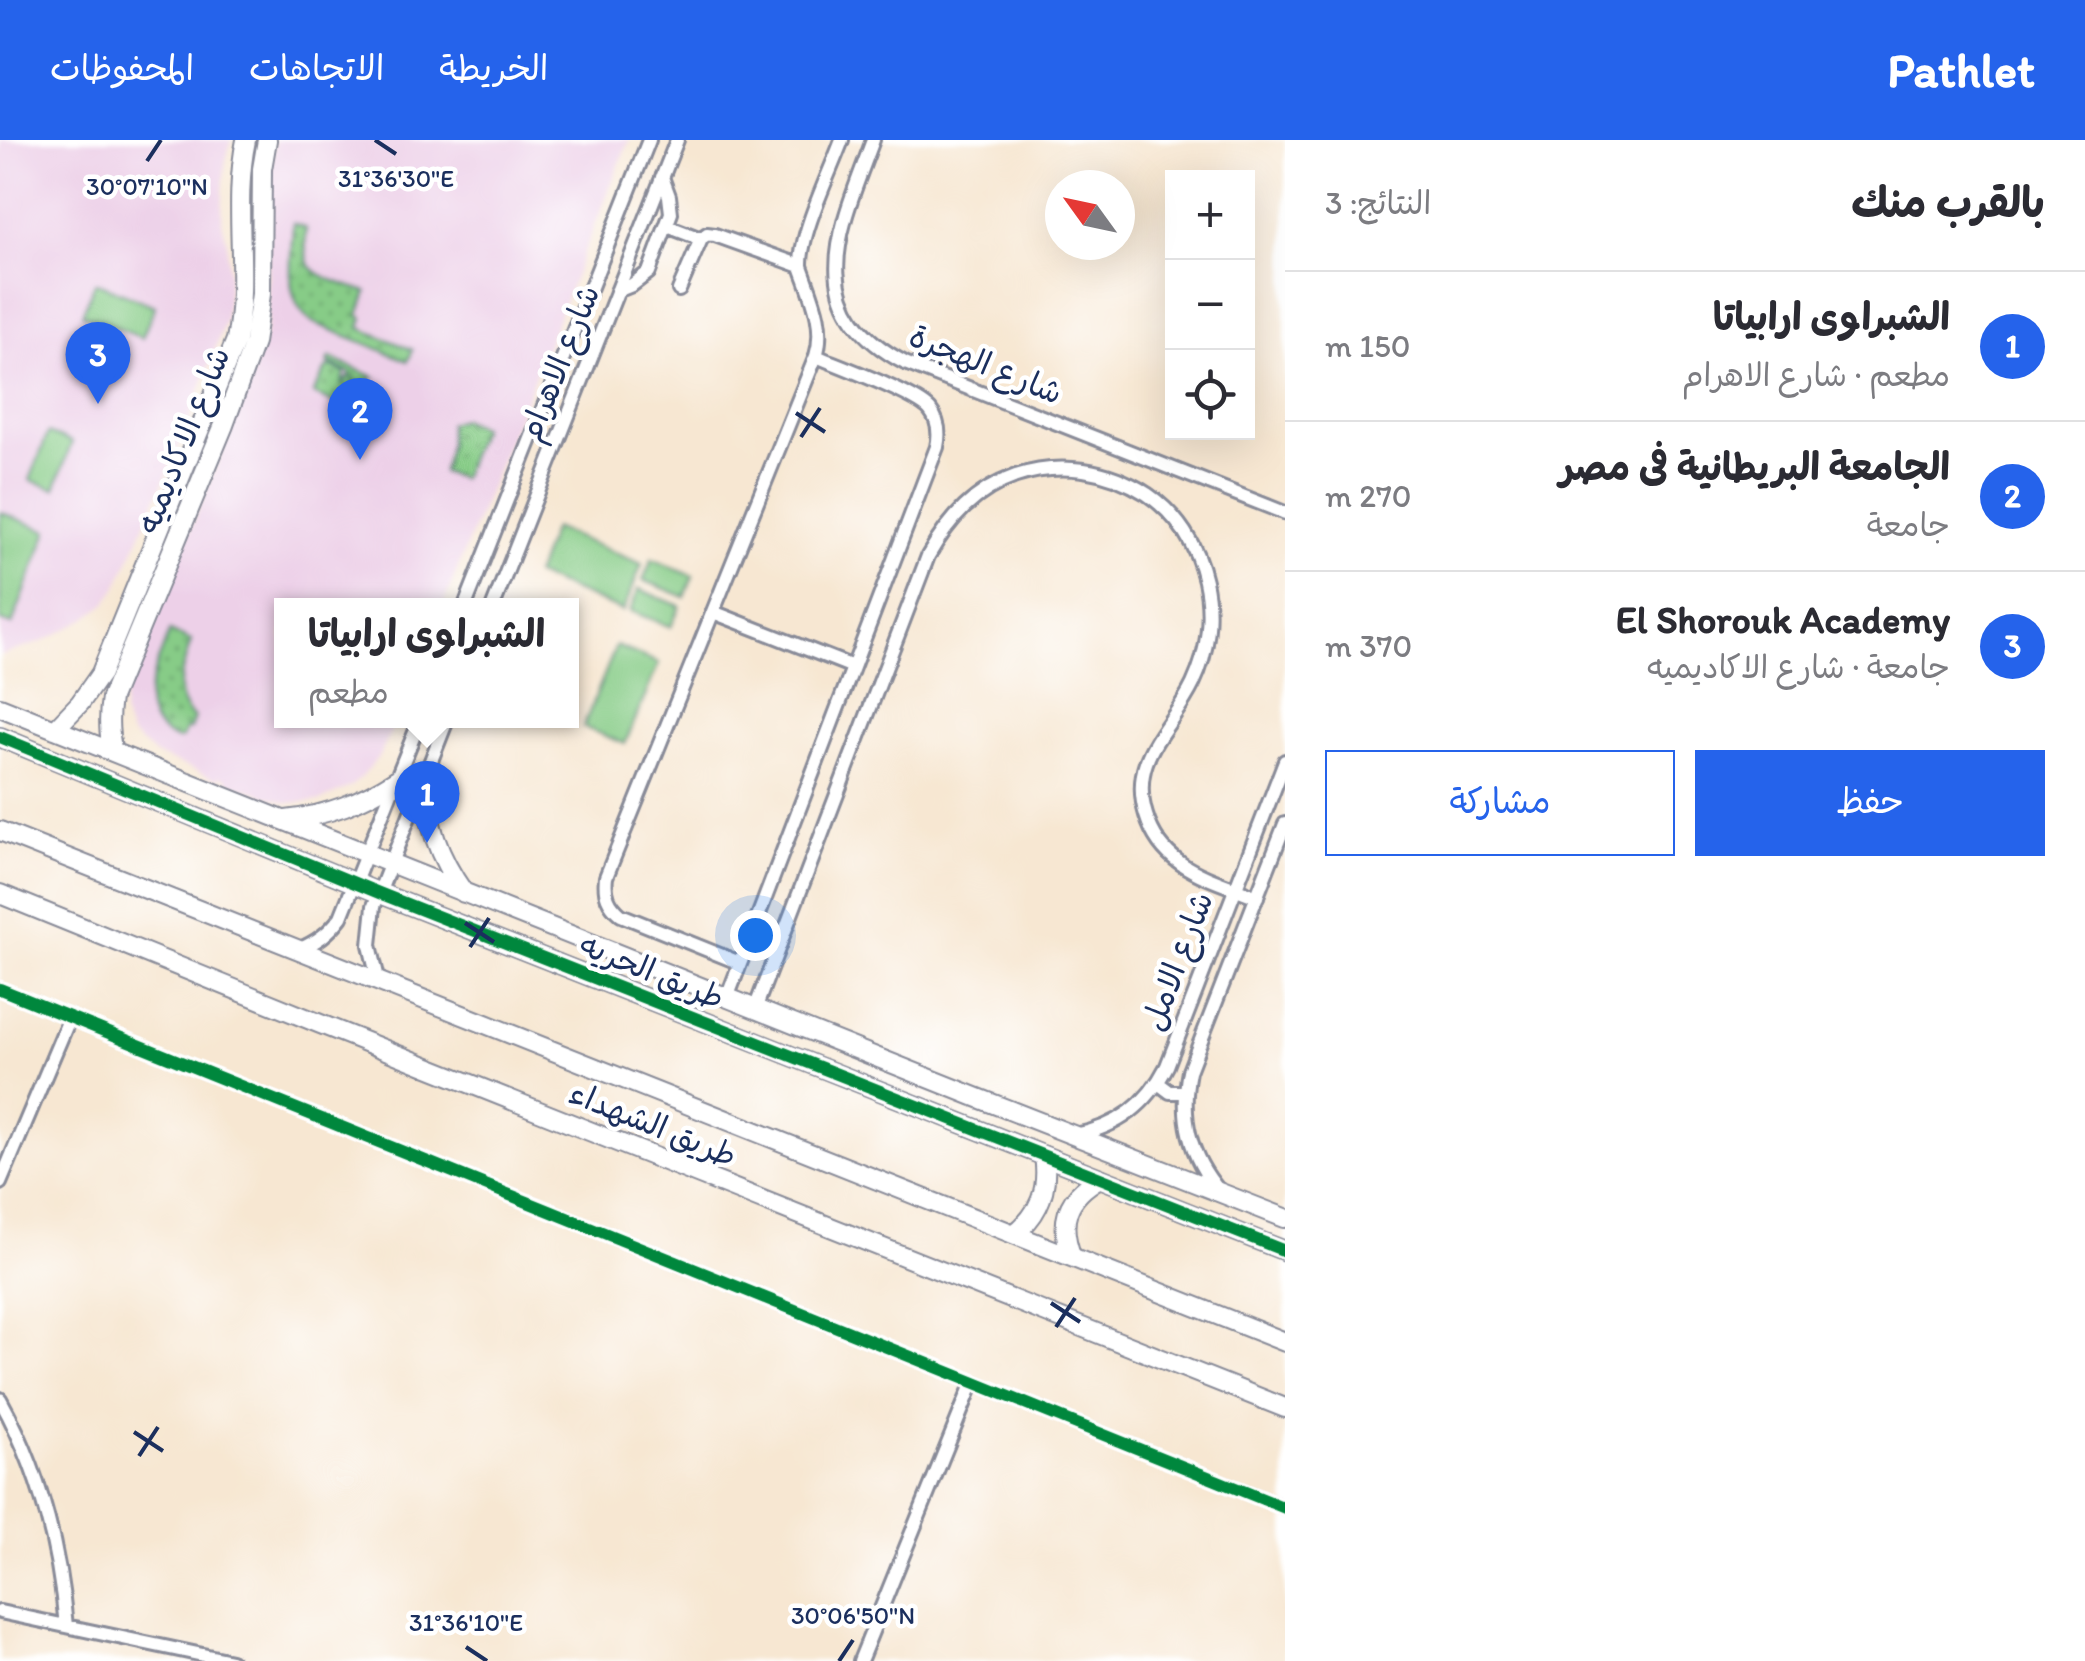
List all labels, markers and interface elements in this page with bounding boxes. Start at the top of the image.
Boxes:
text: Pathlet [1887,41,2035,99]
text: المحفوظات [50,47,194,89]
text: الاتجاهات [249,47,384,89]
text: الخريطة [439,47,548,89]
text: 31°36'30"E [338,163,454,193]
north arrow [1045,170,1135,260]
map controls [1165,170,1255,440]
button: + [1165,170,1255,260]
text: 30°07'10"N [86,171,208,201]
text: بالقرب منك [1851,177,2045,228]
text: النتائج: 3 [1325,184,1431,222]
button: − [1165,260,1255,350]
street label: شارع الاهرام [510,279,613,449]
text: الشبراوى ارابياتا [1713,294,1950,340]
street label: شارع الهجرة [902,316,1068,416]
pin: 3 [66,322,130,404]
text: 150 m [1325,327,1411,365]
text: 1 [2005,327,2020,365]
street label: شارع الاكاديميه [128,341,241,540]
button: locate [1165,350,1255,440]
text: مطعم · شارع الاهرام [1682,356,1950,394]
pin: 2 [328,378,392,460]
text: الجامعة البريطانية فى مصر [1559,444,1950,490]
text: 270 m [1325,477,1412,515]
text: 2 [2004,477,2021,515]
text: جامعة [1867,506,1950,544]
text: El Shorouk Academy [1616,597,1950,643]
popup [274,598,579,728]
text: الشبراوى ارابياتا [308,611,545,657]
text: 370 m [1325,627,1412,665]
text: 3 [2004,627,2021,665]
text: جامعة · شارع الاكاديميه [1647,648,1950,686]
text: مطعم [308,673,389,711]
button: مشاركة [1325,750,1675,856]
button: حفظ [1695,750,2045,856]
pin: 1 [394,760,460,843]
street label: شارع الامل [1133,886,1225,1037]
your location [730,910,781,961]
street label: طريق الحريه [574,925,730,1017]
street label: طريق الشهداء [564,1073,742,1175]
text: 30°06'50"N [791,1600,915,1630]
text: 31°36'10"E [409,1607,523,1637]

